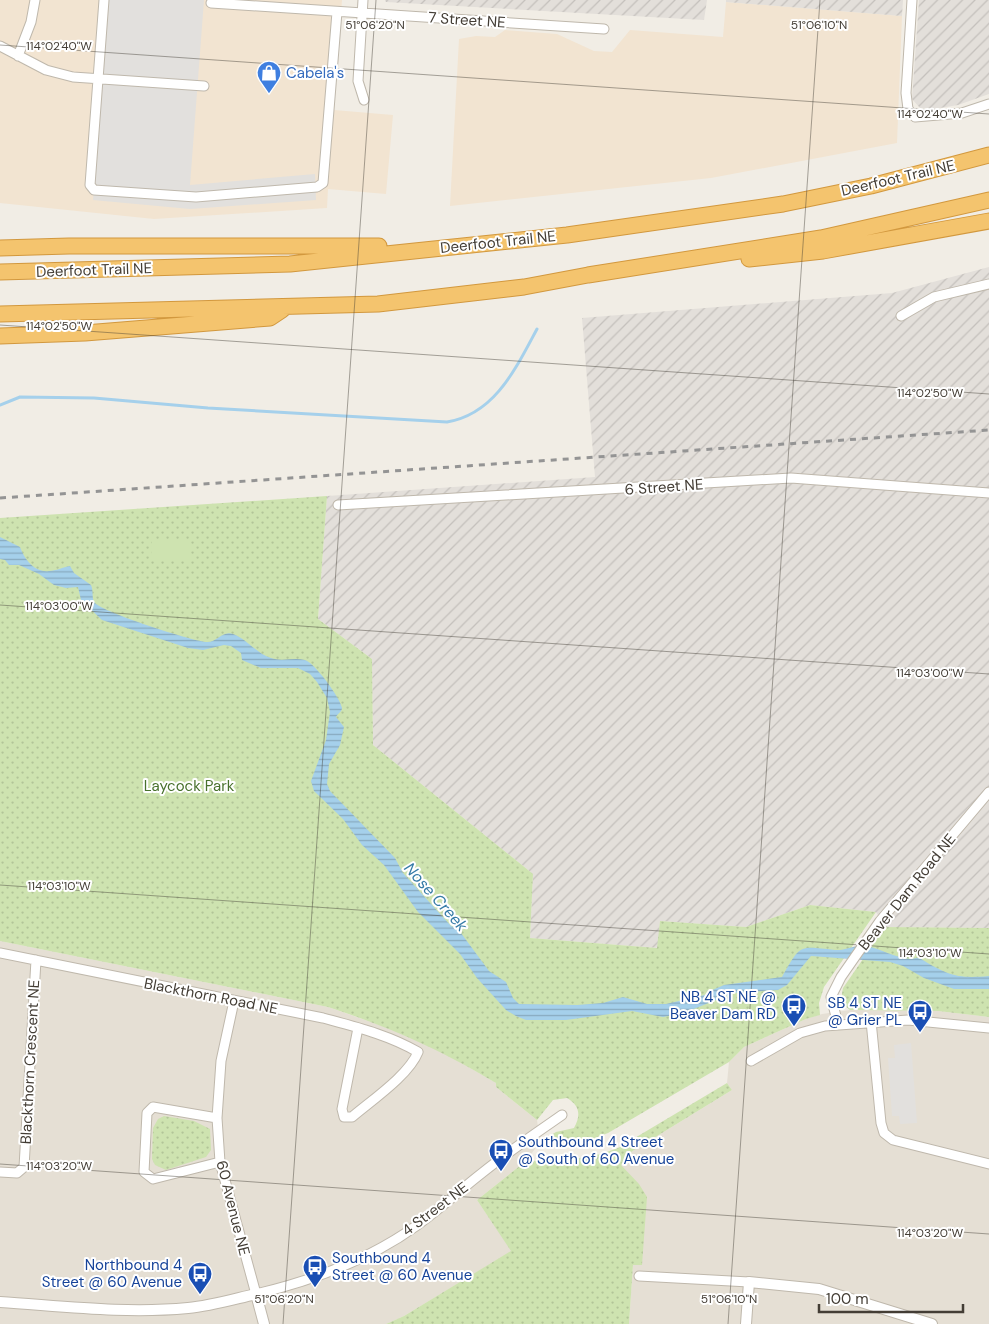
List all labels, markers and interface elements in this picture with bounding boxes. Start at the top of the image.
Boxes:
street label: 7 Street NE [428,7,506,33]
text: 51°06'20"N [345,17,405,33]
text: 51°06'10"N [791,17,847,33]
text: 114°02'40"W [26,38,92,54]
shop icon: Cabela's [256,60,282,94]
place label: Cabela's [286,63,344,83]
text: 114°02'40"W [897,106,963,122]
street label: Deerfoot Trail NE [839,155,957,201]
street label: Deerfoot Trail NE [439,226,557,258]
street label: Deerfoot Trail NE [36,258,152,282]
text: 114°02'50"W [26,318,92,334]
text: 114°02'50"W [897,385,963,401]
street label: 6 Street NE [624,474,704,500]
text: 114°03'00"W [25,598,93,614]
text: 114°03'00"W [896,665,964,681]
park label: Laycock Park [144,776,235,796]
street label: Beaver Dam Road NE [854,830,960,954]
water label: Nose Creek [400,858,473,936]
text: 114°03'10"W [27,878,91,894]
text: 114°03'10"W [898,945,962,961]
street label: Blackthorn Road NE [142,973,280,1019]
street label: Blackthorn Crescent NE [16,979,44,1145]
place label: NB 4 ST NE @ Beaver Dam RD [670,987,776,1024]
bus stop icon: NB 4 ST NE @ Beaver Dam RD [781,993,807,1027]
place label: SB 4 ST NE @ Grier PL [827,993,902,1030]
bus stop icon: SB 4 ST NE @ Grier PL [907,999,933,1033]
place label: Southbound 4 Street @ South of 60 Avenue [518,1132,674,1169]
bus stop icon: Southbound 4 Street @ South of 60 Avenue [488,1138,514,1172]
text: 114°03'20"W [26,1158,92,1174]
street label: 60 Avenue NE [212,1158,254,1258]
street label: 4 Street NE [398,1177,472,1241]
text: 114°03'20"W [897,1225,963,1241]
place label: Southbound 4 Street @ 60 Avenue [332,1248,472,1285]
bus stop icon: Southbound 4 Street @ 60 Avenue [302,1254,328,1288]
place label: Northbound 4 Street @ 60 Avenue [42,1255,182,1292]
bus stop icon: Northbound 4 Street @ 60 Avenue [187,1261,213,1295]
scale bar [819,1282,963,1314]
text: 100 m [826,1289,869,1309]
text: 51°06'20"N [254,1291,314,1307]
text: 51°06'10"N [701,1291,757,1307]

